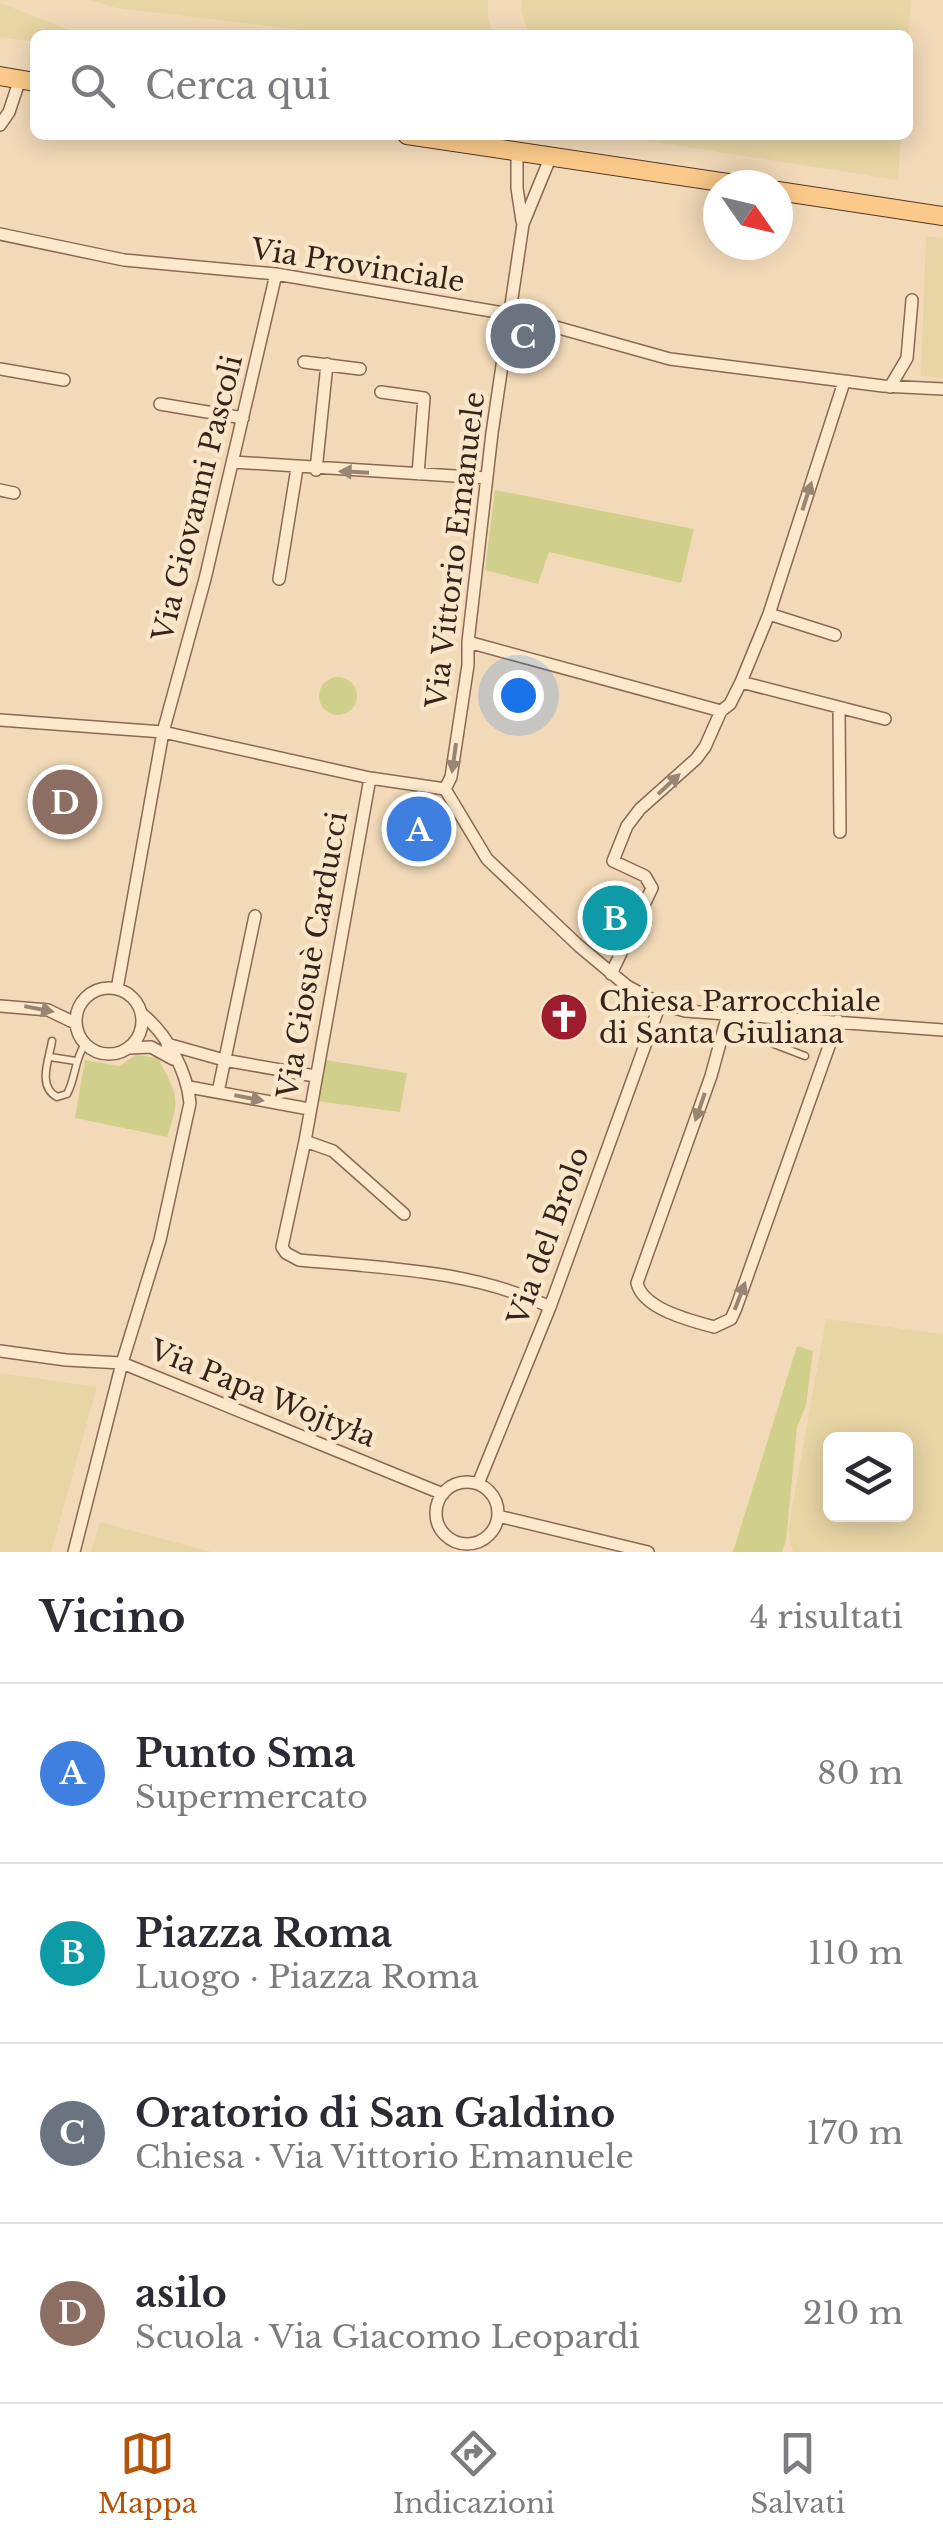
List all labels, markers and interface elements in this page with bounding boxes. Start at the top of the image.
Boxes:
search box [30,30,913,140]
icon: search [65,58,120,113]
text: Cerca qui [145,62,330,109]
north arrow [703,170,793,260]
street label: Via Provinciale [248,231,467,300]
pin: C [490,298,556,374]
street label: Via Giovanni Pascoli [145,351,250,646]
street label: Via Vittorio Emanuele [419,390,492,711]
one-way arrow [338,463,370,479]
one-way arrow [800,480,815,511]
your location [493,670,544,721]
one-way arrow [446,743,461,774]
pin: D [32,764,98,840]
one-way arrow [657,773,681,796]
pin: A [386,792,452,866]
street label: Via Giosuè Carducci [270,809,355,1102]
pin: B [582,880,648,956]
place label: Chiesa Parrocchiale di Santa Giuliana [599,984,881,1051]
church icon: Chiesa Parrocchiale di Santa Giuliana [538,991,590,1043]
one-way arrow [24,1002,55,1018]
one-way arrow [234,1091,265,1107]
one-way arrow [692,1092,707,1122]
street label: Via del Brolo [500,1142,597,1331]
one-way arrow [733,1280,748,1310]
street label: Via Papa Wojtyła [144,1332,381,1455]
map controls [823,1432,913,1522]
button: layers [823,1432,913,1522]
text: Vicino [40,1591,185,1643]
text: 4 risultati [750,1597,903,1637]
text: Punto Sma [135,1730,356,1777]
text: A [60,1753,85,1793]
text: 80 m [817,1753,903,1793]
text: Supermercato [135,1777,368,1817]
text: Piazza Roma [135,1910,392,1957]
text: B [60,1933,85,1973]
text: 110 m [808,1933,903,1973]
text: Luogo · Piazza Roma [135,1957,479,1997]
text: Oratorio di San Galdino [135,2090,615,2137]
text: C [59,2113,86,2153]
text: 170 m [806,2113,903,2153]
text: Chiesa · Via Vittorio Emanuele [135,2137,634,2177]
text: asilo [135,2270,227,2317]
text: D [58,2293,87,2333]
text: 210 m [803,2293,903,2333]
text: Scuola · Via Giacomo Leopardi [135,2317,640,2357]
tab: Mappa [98,2426,197,2521]
tab: Indicazioni [393,2426,555,2521]
tab: Salvati [750,2426,845,2521]

